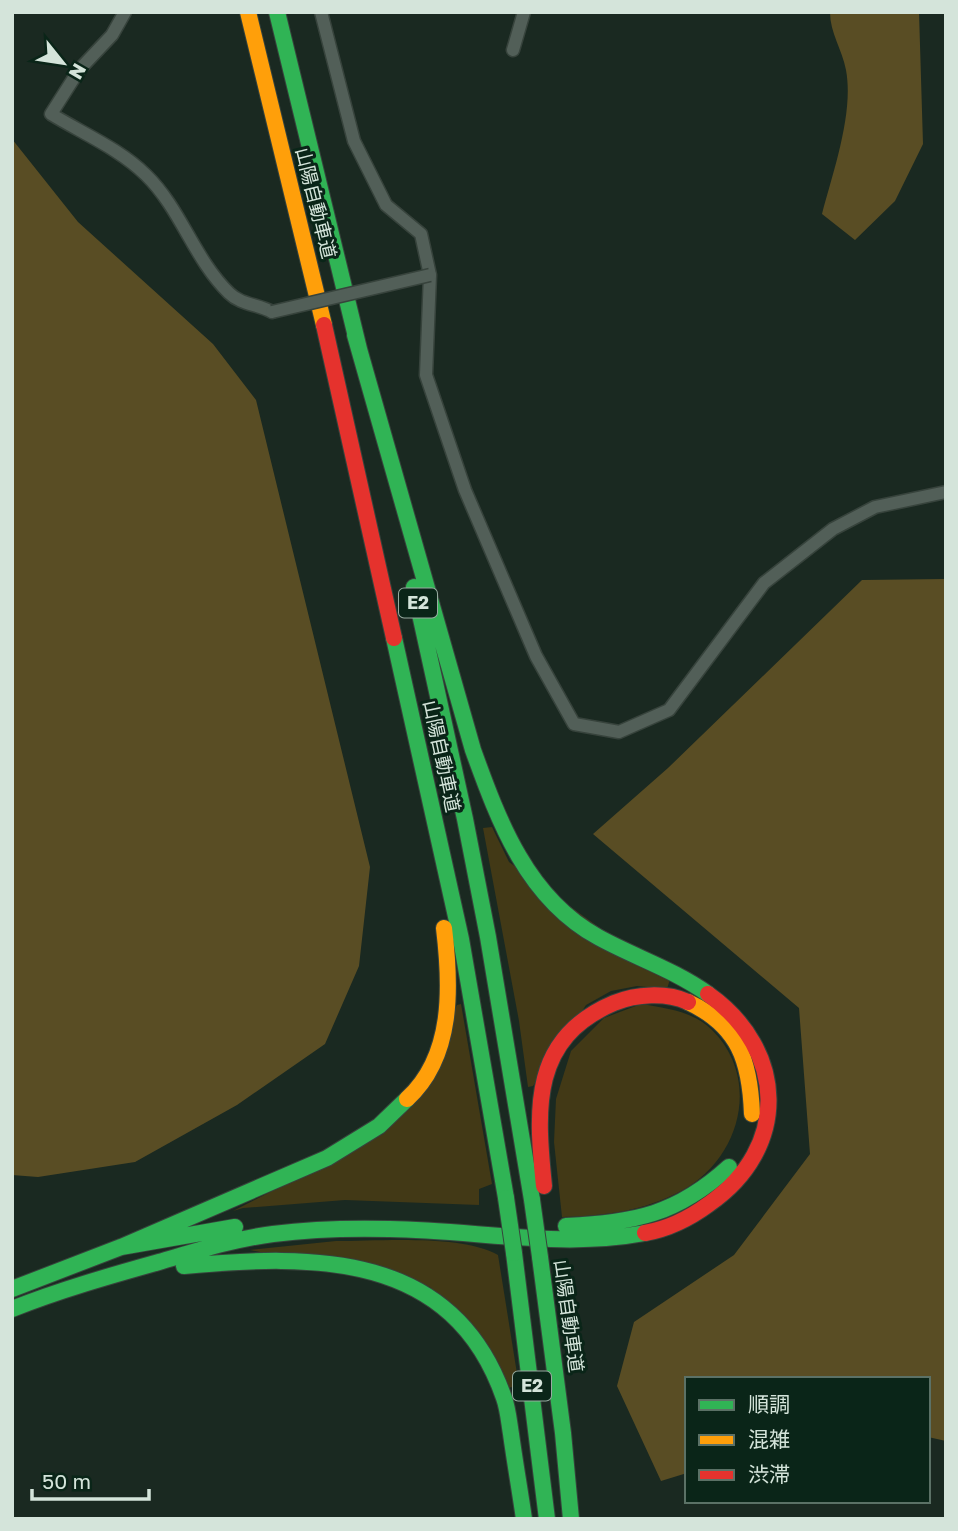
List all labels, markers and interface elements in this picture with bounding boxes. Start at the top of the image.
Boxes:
north arrow [28,28,98,98]
text: N [65,60,92,84]
street label: 山陽自動車道 [292,145,341,261]
road number: E2 [399,588,437,618]
street label: 山陽自動車道 [419,698,466,814]
street label: 山陽自動車道 [550,1258,589,1374]
road number: E2 [513,1372,551,1400]
legend [685,1377,930,1503]
text: 順調 [748,1391,790,1417]
text: 混雑 [748,1426,790,1452]
scale bar [32,1458,149,1502]
text: 渋滞 [748,1461,790,1487]
text: 50 m [42,1468,91,1494]

